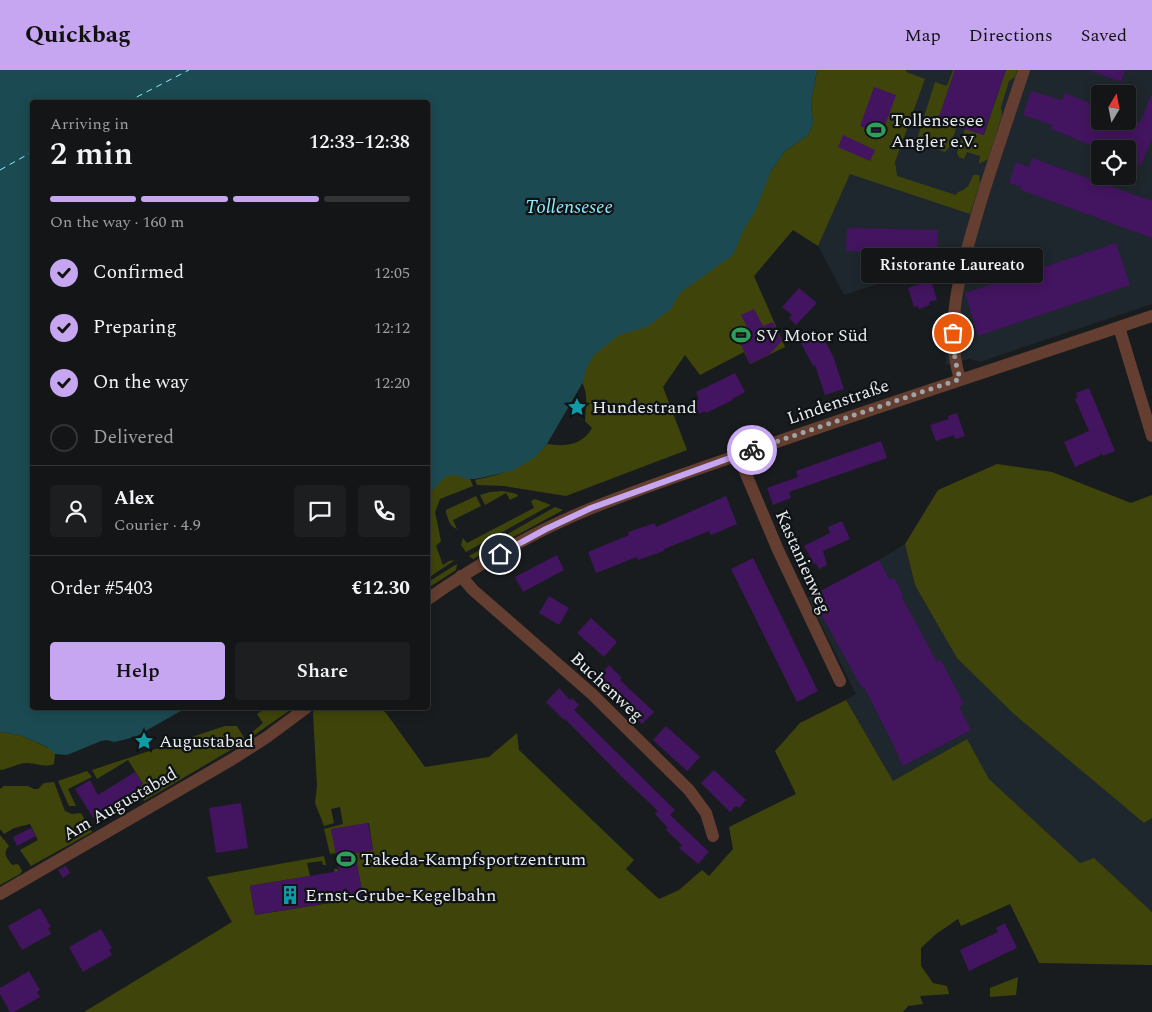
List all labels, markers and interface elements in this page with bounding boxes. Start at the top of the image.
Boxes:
text: Quickbag [25,17,131,53]
text: Map [905,22,941,49]
text: Directions [969,22,1053,49]
text: Saved [1081,22,1127,49]
north arrow [1091,85,1136,130]
map controls [1091,85,1136,185]
place label: Tollensesee Angler e.V. [891,107,983,155]
text: Arriving in [50,112,129,136]
sports icon: Tollensesee Angler e.V. [865,119,887,141]
text: 12:33–12:38 [309,128,410,157]
text: 2 min [50,130,133,179]
button: locate [1091,140,1136,185]
water label: Tollensesee [525,193,613,222]
text: On the way · 160 m [50,210,184,234]
callout: Ristorante Laureato [862,248,1044,283]
text: Ristorante Laureato [880,253,1024,277]
text: Confirmed [93,258,184,287]
icon: check [50,259,78,287]
text: 12:05 [374,261,410,285]
pin [932,312,974,354]
text: Preparing [93,313,177,342]
icon: check [50,314,78,342]
text: 12:12 [374,316,410,340]
icon: bag [939,319,967,347]
place label: SV Motor Süd [756,322,868,349]
sports icon: SV Motor Süd [730,324,752,346]
text: On the way [93,368,189,397]
icon: check [50,369,78,397]
text: 12:20 [374,371,410,395]
street label: Lindenstraße [783,372,893,432]
place label: Hundestrand [592,394,697,421]
place icon: Hundestrand [566,396,588,418]
text: Delivered [93,423,174,452]
courier [727,425,777,475]
icon: bike [738,436,766,464]
text: Alex [114,484,155,513]
button: person [50,485,102,537]
button: chat [294,485,346,537]
button: phone [358,485,410,537]
street label: Kastanienweg [768,506,838,618]
text: Courier · 4.9 [114,513,201,537]
pin [479,533,521,575]
icon: home [486,540,514,568]
text: Order #5403 [50,574,153,603]
text: €12.30 [352,574,410,603]
button: Help [50,642,225,700]
button: Share [235,642,410,700]
street label: Buchenweg [564,646,650,728]
place label: Augustabad [159,728,254,755]
place icon: Augustabad [133,730,155,752]
street label: Am Augustabad [58,760,182,848]
place label: Takeda-Kampfsportzentrum [361,846,586,873]
sports icon: Takeda-Kampfsportzentrum [335,848,357,870]
place label: Ernst-Grube-Kegelbahn [305,882,496,909]
building icon: Ernst-Grube-Kegelbahn [279,884,301,906]

